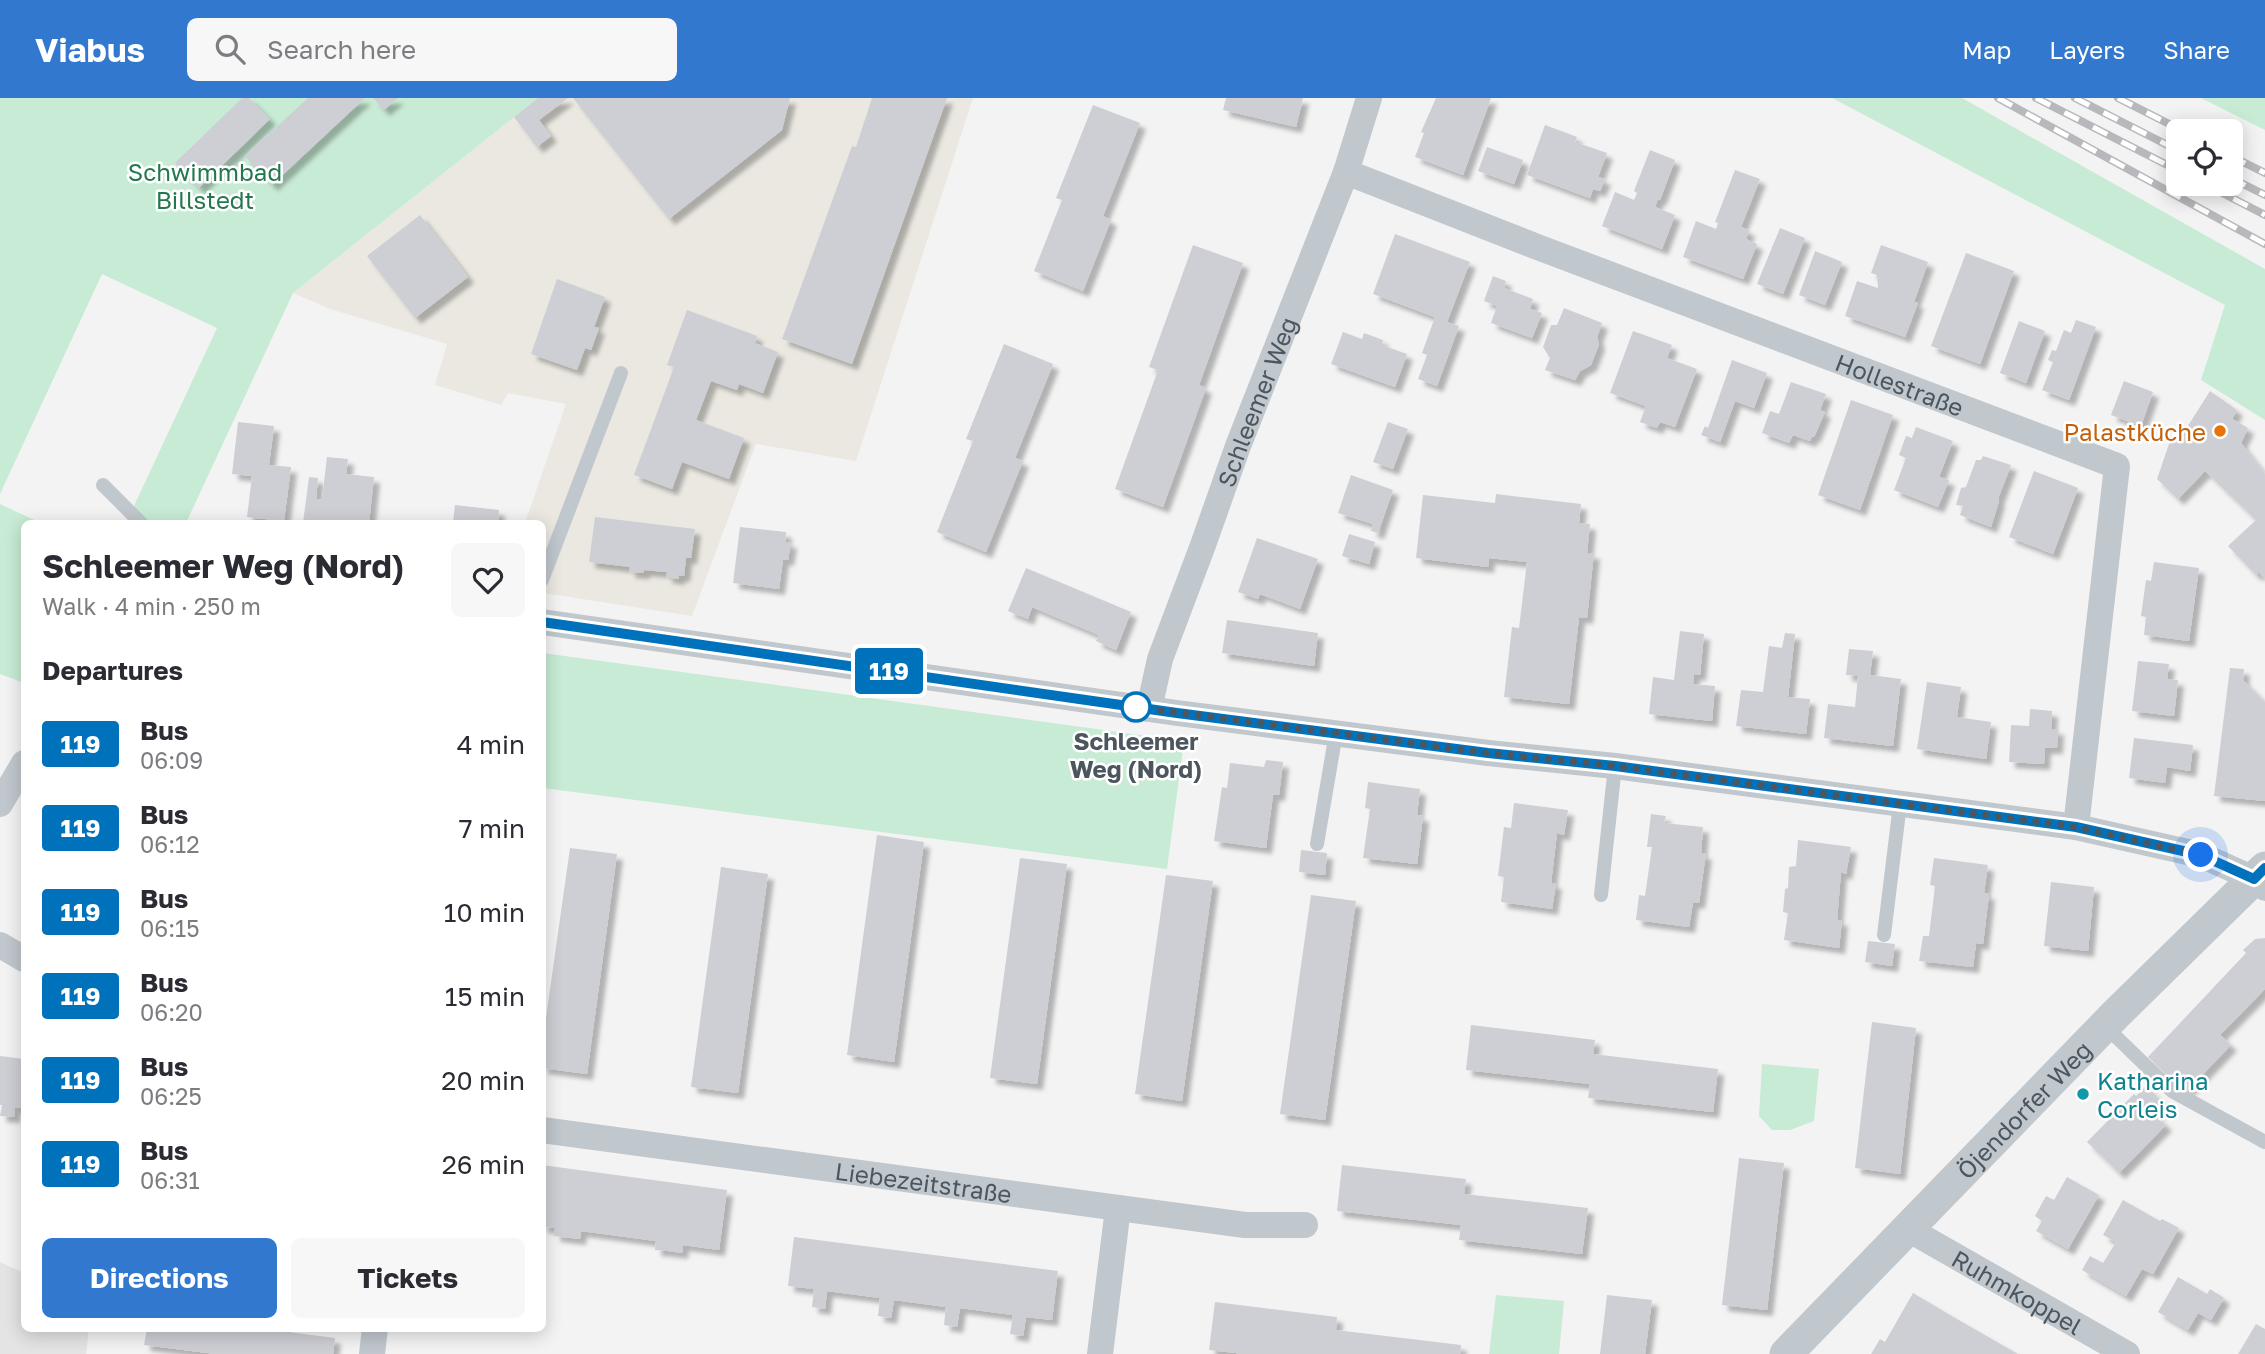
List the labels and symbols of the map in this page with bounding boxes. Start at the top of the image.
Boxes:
park label: Schwimmbad Billstedt [128,157,282,214]
street label: Schleemer Weg [1210,312,1302,490]
street label: Hollestraße [1832,347,1968,421]
place label: Palastküche [2064,417,2206,446]
marker: Palastküche [2212,423,2228,439]
line badge: 119 [849,648,929,694]
marker: Schleemer Weg (Nord) [1121,692,1151,722]
place label: Schleemer Weg (Nord) [1070,726,1202,783]
your location [2183,837,2218,872]
street label: Öjendorfer Weg [1950,1034,2097,1184]
place label: Katharina Corleis [2097,1066,2209,1123]
marker: Katharina Corleis [2075,1086,2091,1102]
street label: Liebezeitstraße [833,1155,1014,1208]
street label: Ruhmkoppel [1947,1243,2088,1340]

